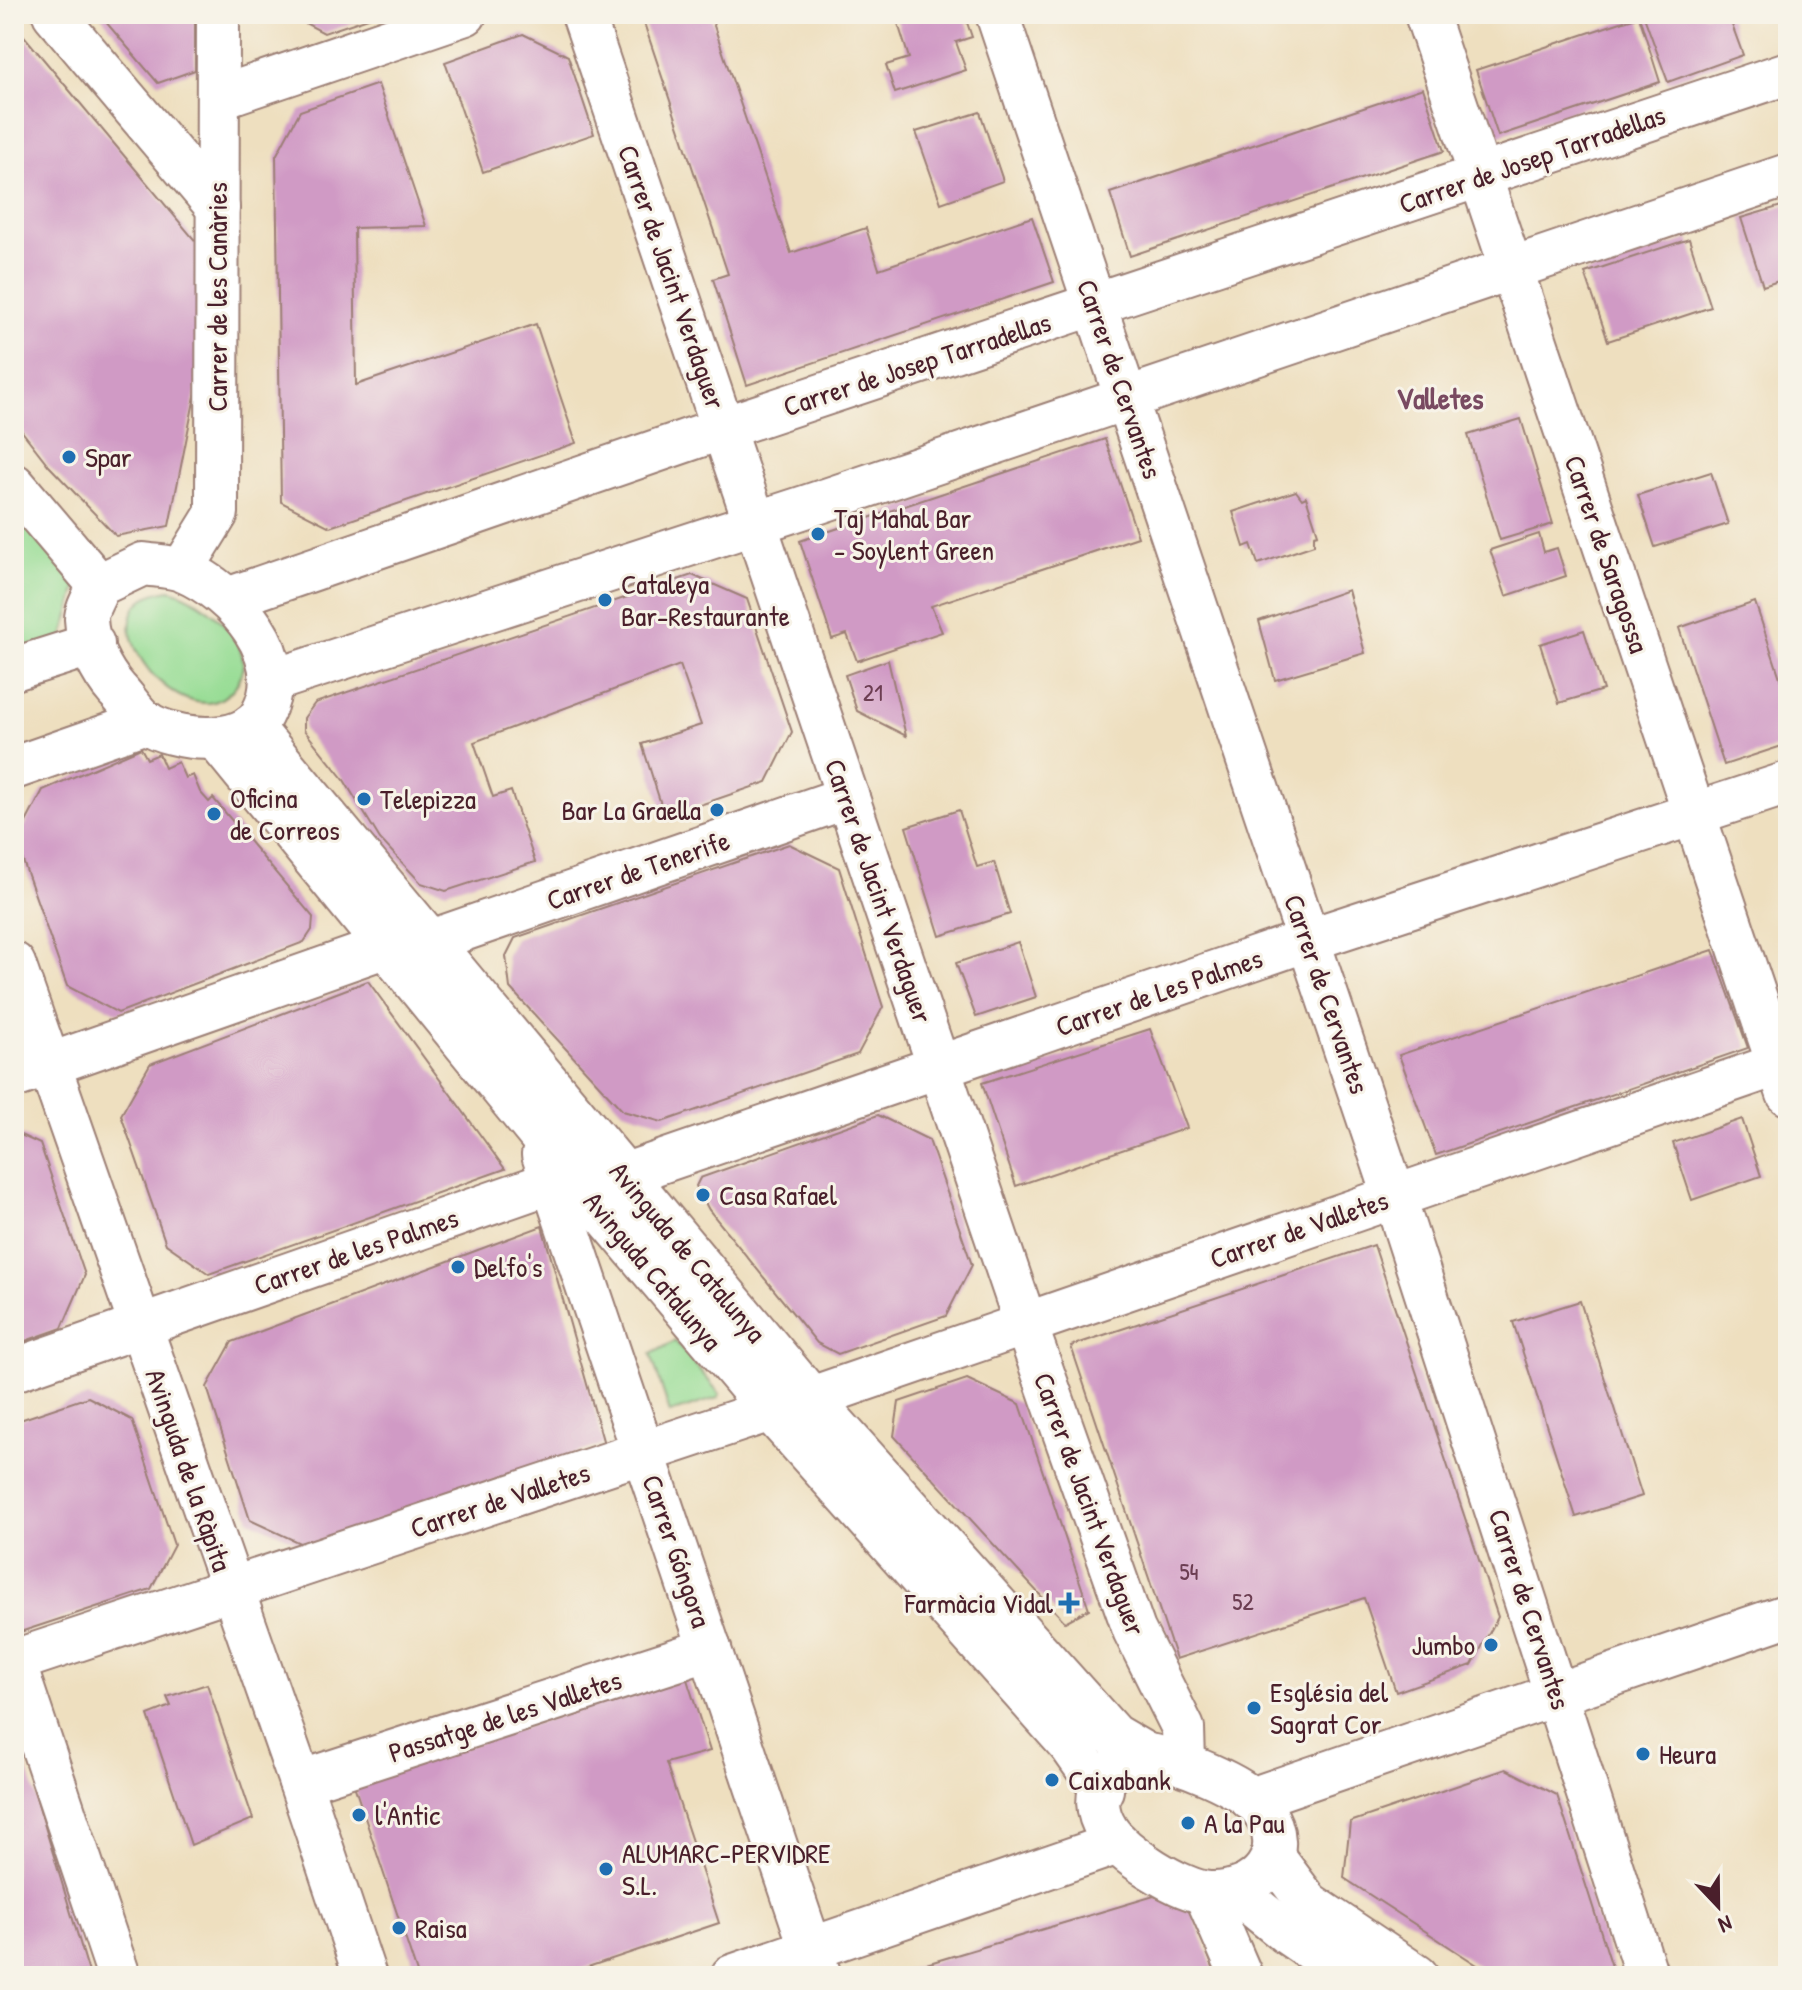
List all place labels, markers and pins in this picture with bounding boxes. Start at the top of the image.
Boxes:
place label: Spar [85,438,132,476]
marker: Spar [60,448,78,466]
place label: Taj Mahal Bar - Soylent Green [834,499,994,569]
marker: Taj Mahal Bar - Soylent Green [809,525,827,543]
place label: Cataleya Bar-Restaurante [621,565,790,635]
marker: Cataleya Bar-Restaurante [596,591,614,609]
place label: Oficina de Correos [230,779,340,849]
place label: Telepizza [380,780,476,818]
marker: Telepizza [355,790,373,808]
place label: Bar La Graella [561,791,701,829]
marker: Bar La Graella [708,801,726,819]
marker: Oficina de Correos [205,805,223,823]
place label: Casa Rafael [719,1176,837,1214]
marker: Casa Rafael [694,1186,712,1204]
place label: Delfo's [474,1248,543,1286]
marker: Delfo's [449,1258,467,1276]
place label: Farmàcia Vidal [904,1584,1054,1622]
marker: Farmàcia Vidal [1060,1594,1078,1612]
place label: Jumbo [1412,1626,1475,1664]
marker: Jumbo [1482,1636,1500,1654]
place label: Església del Sagrat Cor [1270,1673,1389,1743]
marker: Església del Sagrat Cor [1245,1699,1263,1717]
place label: Heura [1659,1735,1716,1773]
marker: Heura [1634,1745,1652,1763]
place label: Caixabank [1068,1761,1171,1799]
marker: Caixabank [1043,1771,1061,1789]
place label: l'Antic [375,1796,440,1834]
place label: A la Pau [1204,1804,1285,1842]
marker: l'Antic [350,1806,368,1824]
marker: A la Pau [1179,1814,1197,1832]
place label: ALUMARC-PERVIDRE S.L. [622,1834,830,1904]
marker: ALUMARC-PERVIDRE S.L. [597,1860,615,1878]
place label: Raisa [415,1909,467,1947]
marker: Raisa [390,1919,408,1937]

